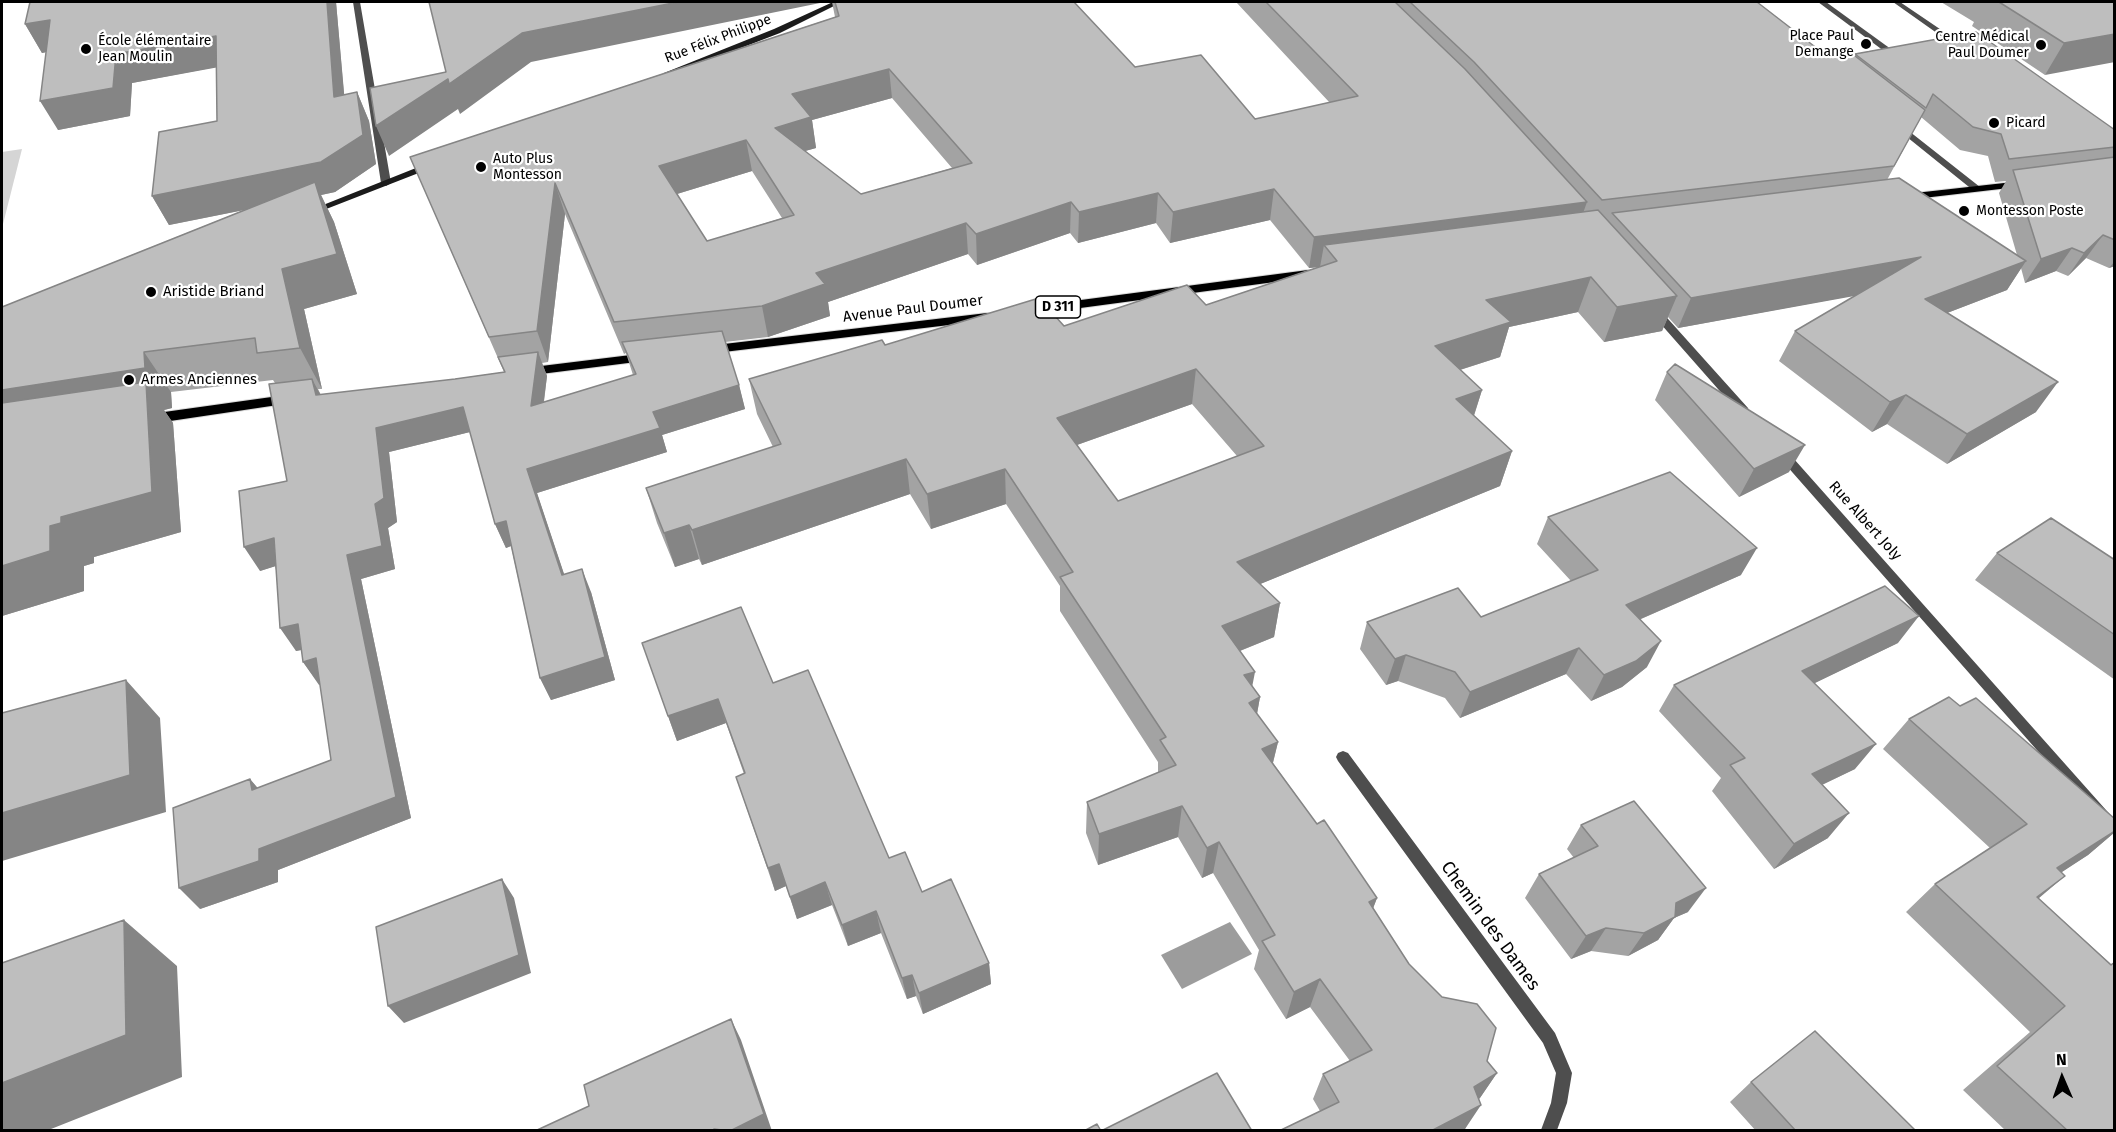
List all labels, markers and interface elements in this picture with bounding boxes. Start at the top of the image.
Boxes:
street label: Rue Félix Philippe [662,11,774,67]
place label: Place Paul Demange [1789,28,1854,60]
place label: Centre Médical Paul Doumer [1935,29,2029,62]
place label: École élémentaire Jean Moulin [98,33,211,66]
marker: Place Paul Demange [1859,37,1873,51]
marker: Centre Médical Paul Doumer [2034,38,2048,52]
marker: École élémentaire Jean Moulin [79,42,93,56]
place label: Picard [2006,115,2046,131]
marker: Picard [1987,116,2001,130]
place label: Auto Plus Montesson [493,151,562,184]
marker: Auto Plus Montesson [474,160,488,174]
place label: Montesson Poste [1976,203,2084,219]
marker: Montesson Poste [1957,204,1971,218]
place label: Aristide Briand [163,283,264,301]
marker: Aristide Briand [144,285,158,299]
street label: Avenue Paul Doumer [842,291,984,327]
road number: D 311 [1036,296,1080,318]
place label: Armes Anciennes [141,371,257,389]
marker: Armes Anciennes [122,373,136,387]
street label: Rue Albert Joly [1825,478,1905,564]
street label: Chemin des Dames [1436,857,1544,995]
north arrow [2032,1048,2092,1108]
text: N [2056,1050,2067,1069]

